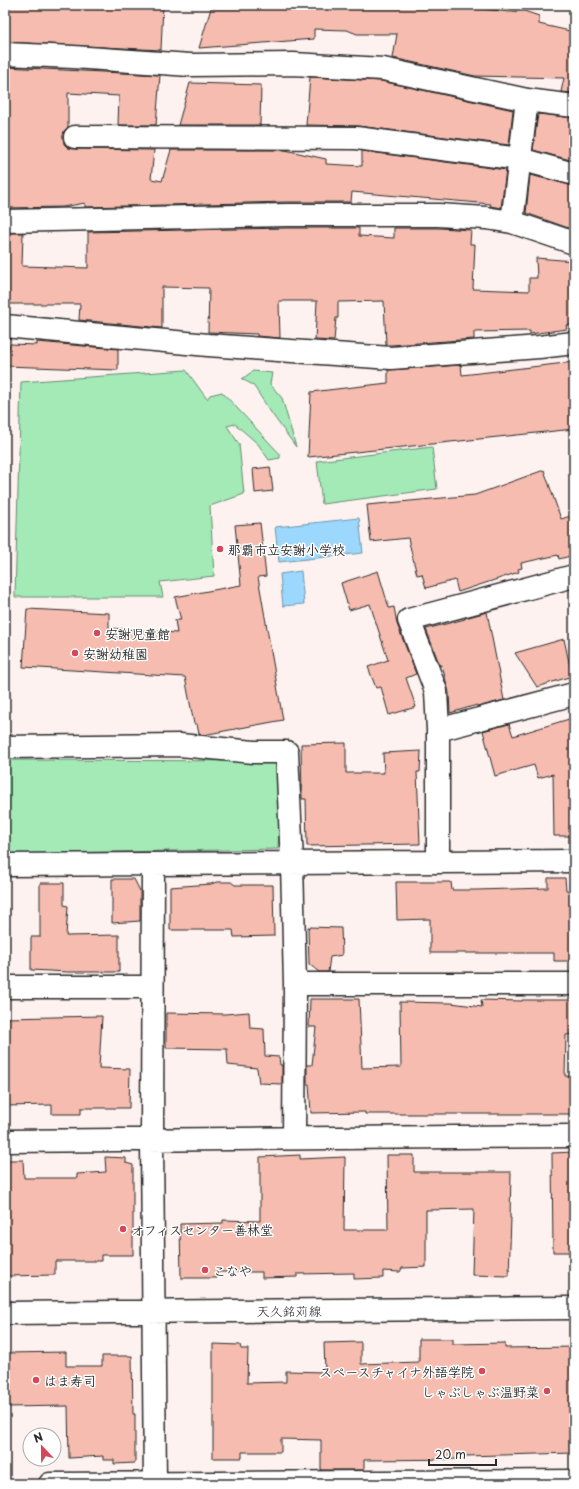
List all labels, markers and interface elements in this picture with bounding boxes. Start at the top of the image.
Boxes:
place label: 那覇市立安謝小学校 [228,540,345,559]
marker: 那覇市立安謝小学校 [215,544,225,554]
place label: 安謝児童館 [105,624,170,643]
marker: 安謝児童館 [92,628,102,638]
place label: 安謝幼稚園 [83,644,148,663]
marker: 安謝幼稚園 [70,648,80,658]
place label: オフィスセンター善林堂 [131,1220,273,1239]
marker: オフィスセンター善林堂 [118,1224,128,1234]
place label: こなや [213,1261,252,1280]
marker: こなや [200,1265,210,1275]
street label: 天久銘苅線 [256,1301,322,1320]
place label: スペースチャイナ外語学院 [319,1362,474,1381]
marker: スペースチャイナ外語学院 [477,1366,487,1376]
place label: はま寿司 [44,1371,96,1390]
marker: はま寿司 [31,1375,41,1385]
place label: しゃぶしゃぶ温野菜 [422,1382,539,1401]
marker: しゃぶしゃぶ温野菜 [542,1386,552,1396]
north arrow [22,1427,62,1467]
text: N [31,1428,46,1447]
scale bar [429,1441,496,1467]
text: 20 m [435,1445,466,1463]

